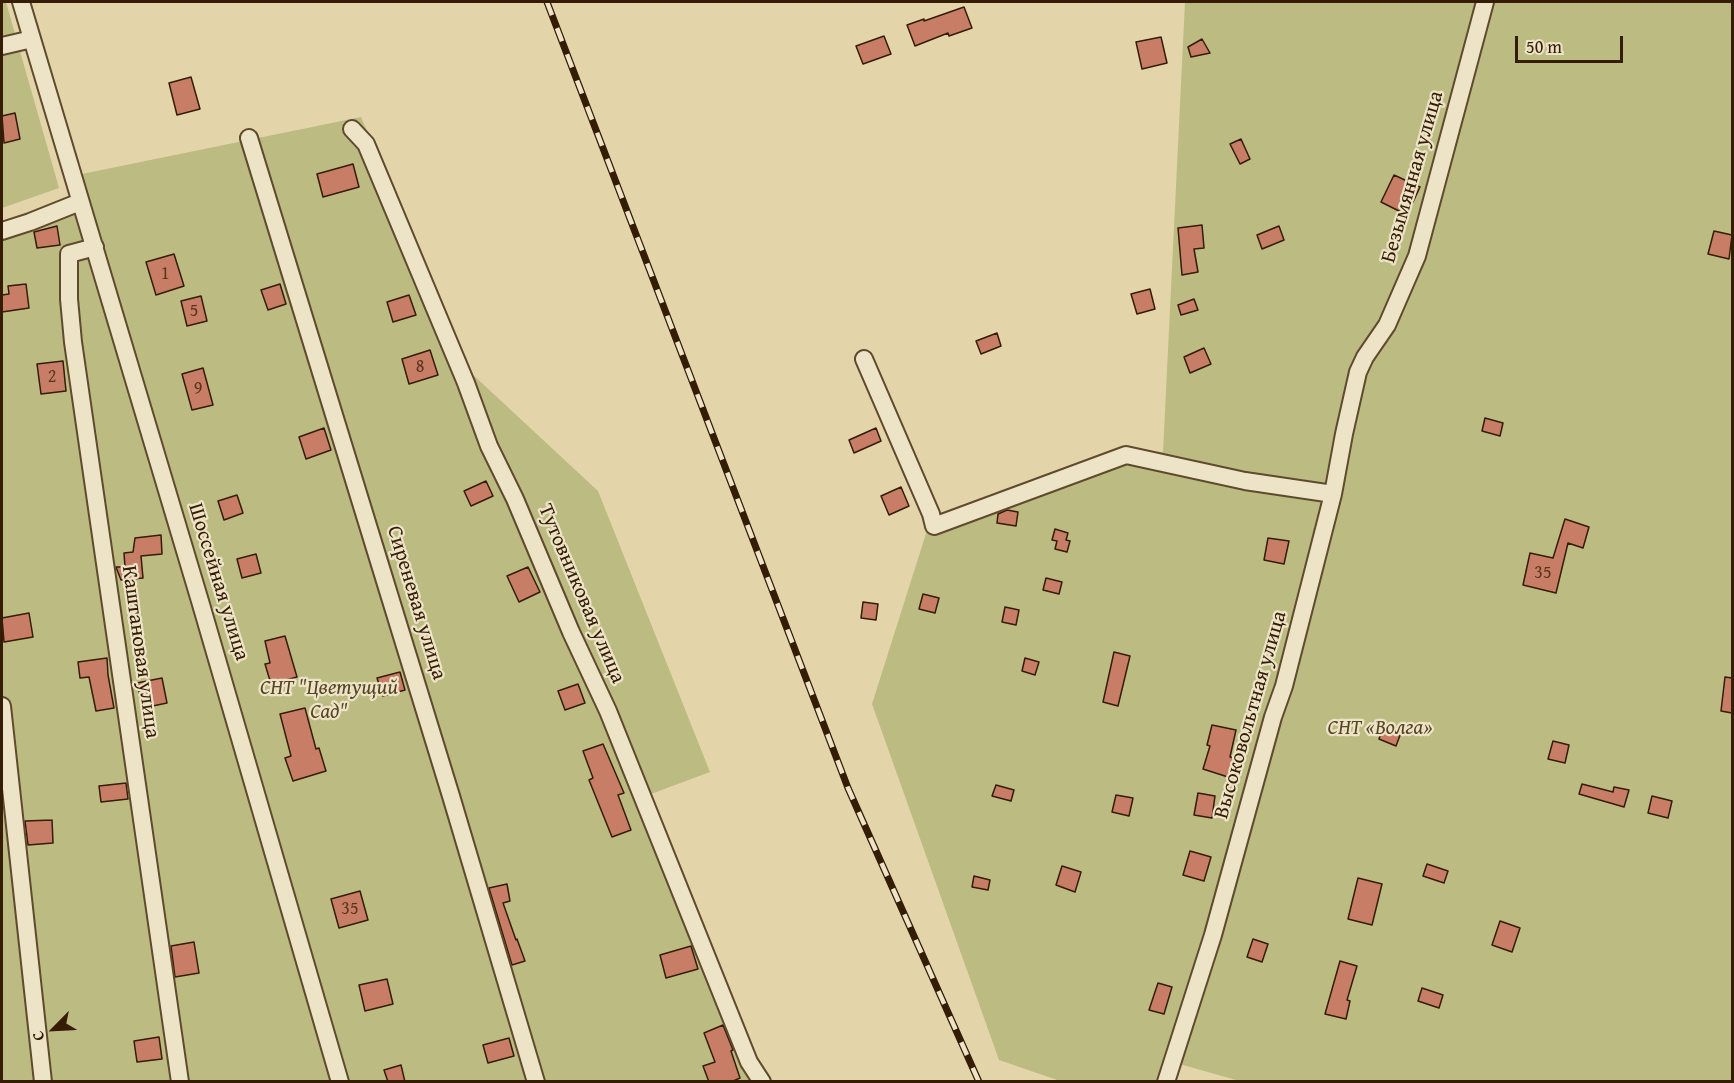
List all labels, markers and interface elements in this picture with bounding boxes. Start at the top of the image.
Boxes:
scale bar [1518,24,1626,62]
text: 50 m [1526,33,1562,60]
street label: Безымянная улица [1376,88,1450,266]
house number: 1 [161,263,169,285]
house number: 5 [190,300,198,322]
house number: 8 [416,356,424,378]
house number: 2 [48,366,56,388]
house number: 9 [194,378,202,400]
street label: Шоссейная улица [182,500,254,664]
street label: Тутовниковая улица [532,501,630,687]
street label: Сиреневая улица [381,523,451,683]
house number: 35 [1534,562,1552,584]
street label: Каштановая улица [115,564,165,740]
street label: Высоковольтная улица [1209,608,1293,822]
park label: СНТ "Цветущий Сад" [260,676,398,726]
park label: СНТ «Волга» [1328,716,1432,742]
house number: 35 [341,898,359,920]
north arrow [24,999,84,1059]
text: С [25,1027,50,1045]

